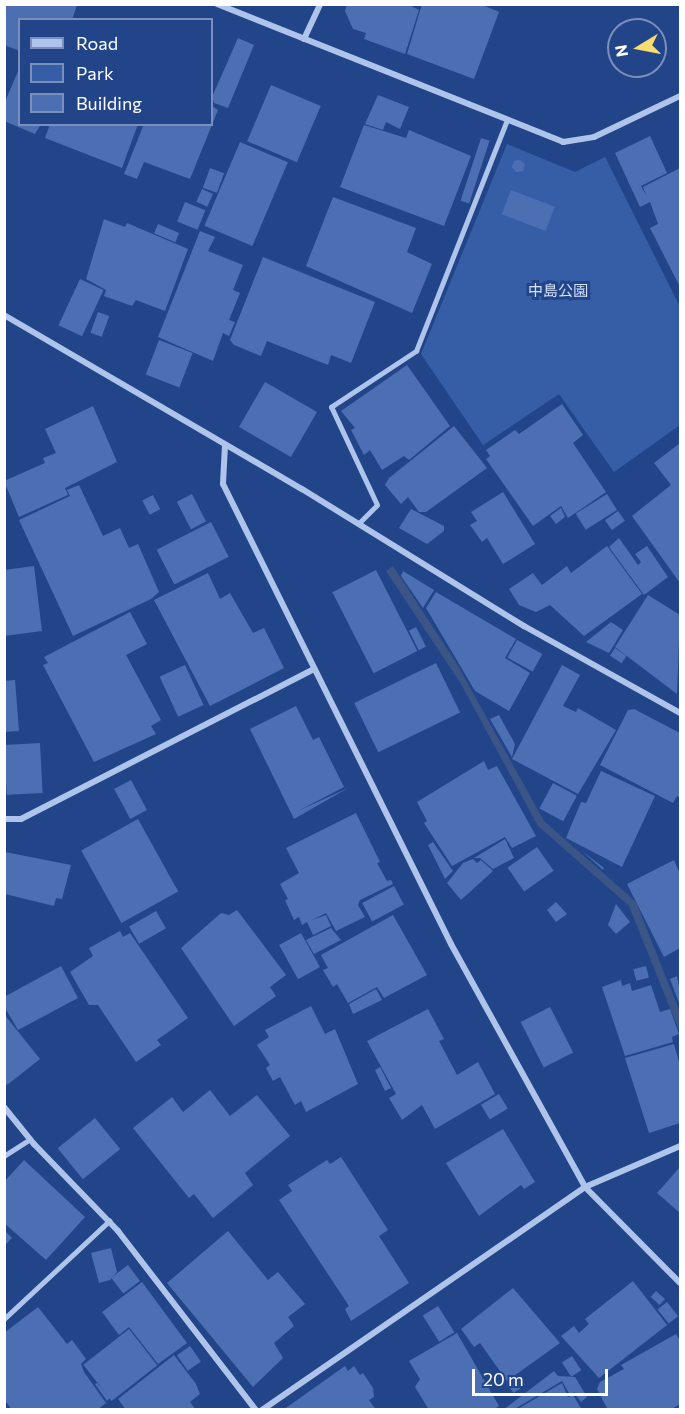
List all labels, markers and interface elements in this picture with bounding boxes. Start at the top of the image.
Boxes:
legend [18,18,213,126]
north arrow [607,18,667,78]
text: Road [76,32,118,54]
text: N [610,43,631,58]
text: Park [76,62,114,84]
text: Building [76,92,142,114]
park label: 中島公園 [528,282,588,300]
scale bar [475,1357,612,1395]
text: 20 m [483,1368,524,1390]

